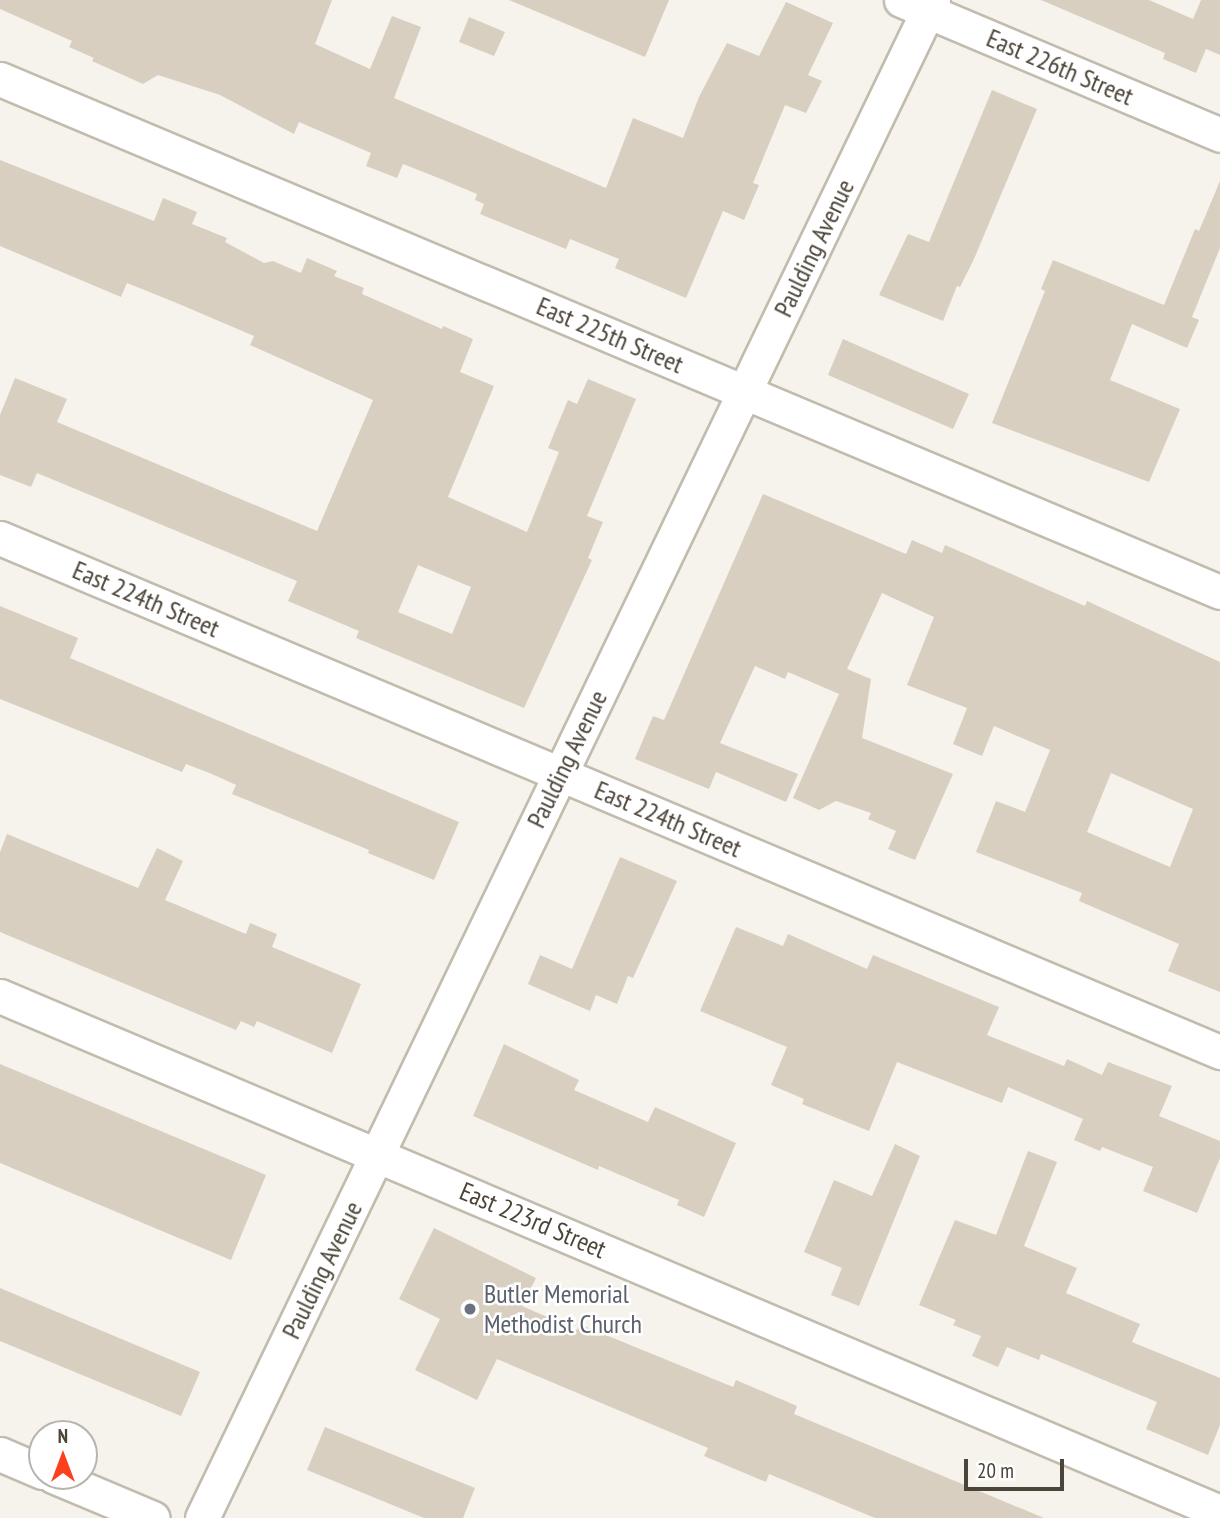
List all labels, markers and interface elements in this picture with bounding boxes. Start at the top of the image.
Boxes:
street label: East 226th Street [982,22,1138,112]
street label: Paulding Avenue [767,174,861,322]
street label: East 225th Street [532,290,688,380]
street label: East 224th Street [68,554,224,644]
street label: Paulding Avenue [520,685,614,833]
street label: East 224th Street [590,774,746,864]
street label: East 223rd Street [455,1175,611,1265]
street label: Paulding Avenue [275,1196,369,1344]
place label: Butler Memorial Methodist Church [484,1278,642,1340]
marker: Butler Memorial Methodist Church [462,1301,478,1317]
north arrow [28,1420,98,1490]
text: N [58,1424,68,1448]
scale bar [968,1444,1068,1488]
text: 20 m [977,1457,1014,1484]

